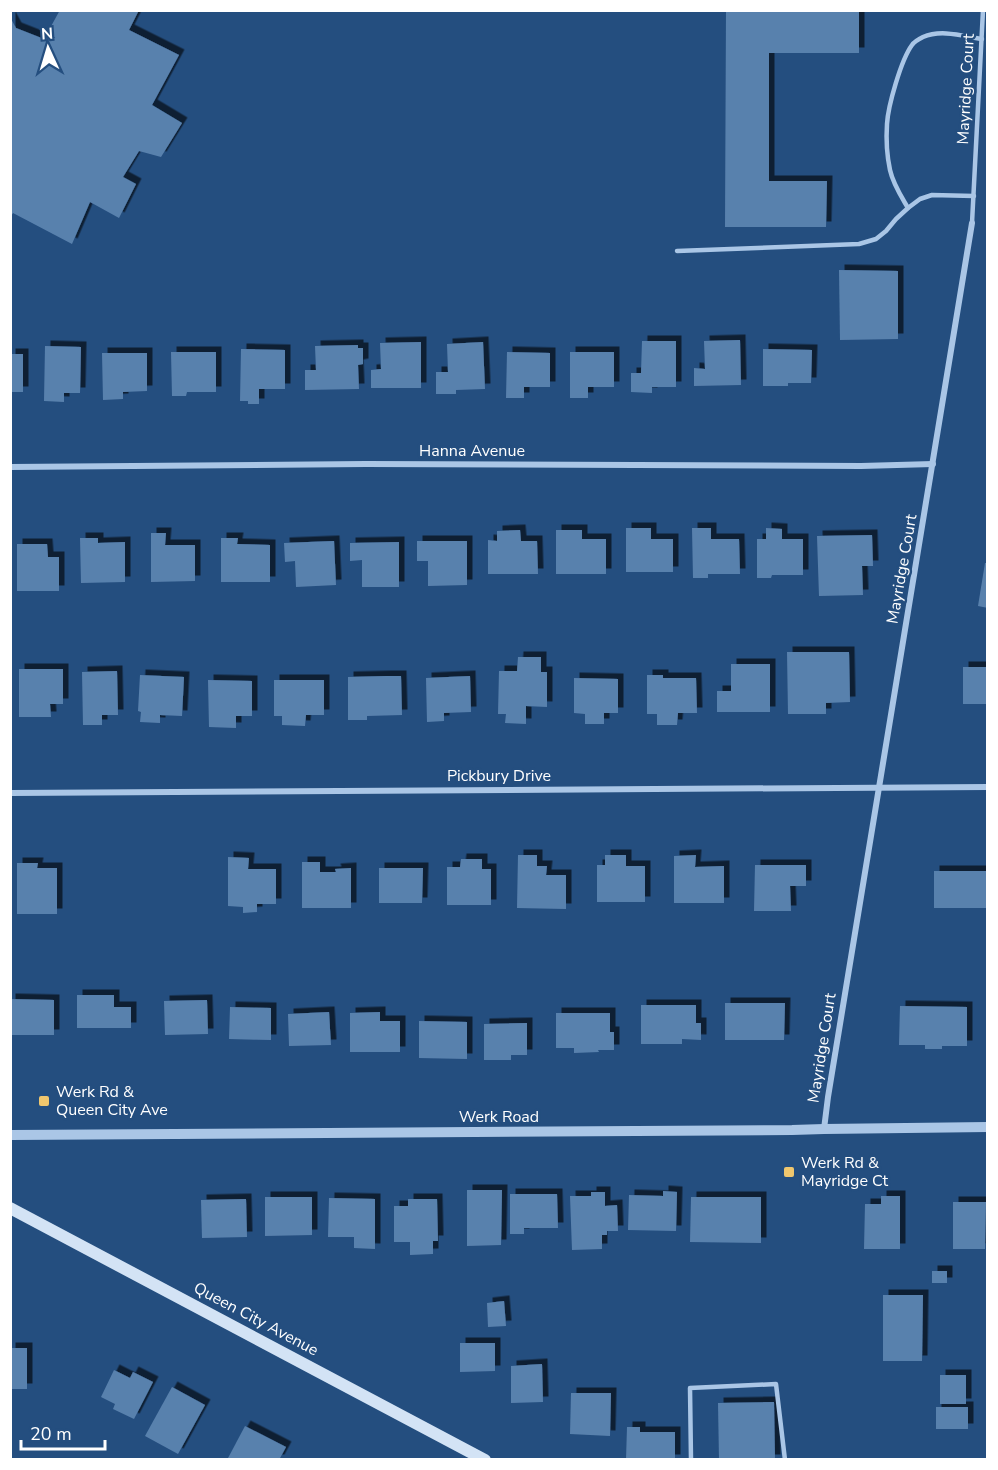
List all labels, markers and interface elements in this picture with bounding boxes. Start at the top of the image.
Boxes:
north arrow [18,18,78,78]
text: N [40,23,54,45]
street label: Mayridge Court [952,33,980,145]
street label: Hanna Avenue [419,440,525,462]
street label: Mayridge Court [882,512,923,626]
street label: Pickbury Drive [447,765,551,787]
street label: Mayridge Court [802,991,842,1104]
place label: Werk Rd & Queen City Ave [56,1081,168,1121]
marker: Werk Rd & Queen City Ave [37,1094,51,1108]
street label: Werk Road [459,1106,539,1128]
place label: Werk Rd & Mayridge Ct [801,1152,889,1192]
marker: Werk Rd & Mayridge Ct [782,1165,796,1179]
street label: Queen City Avenue [190,1277,322,1361]
scale bar [21,1413,105,1451]
text: 20 m [30,1422,72,1446]

